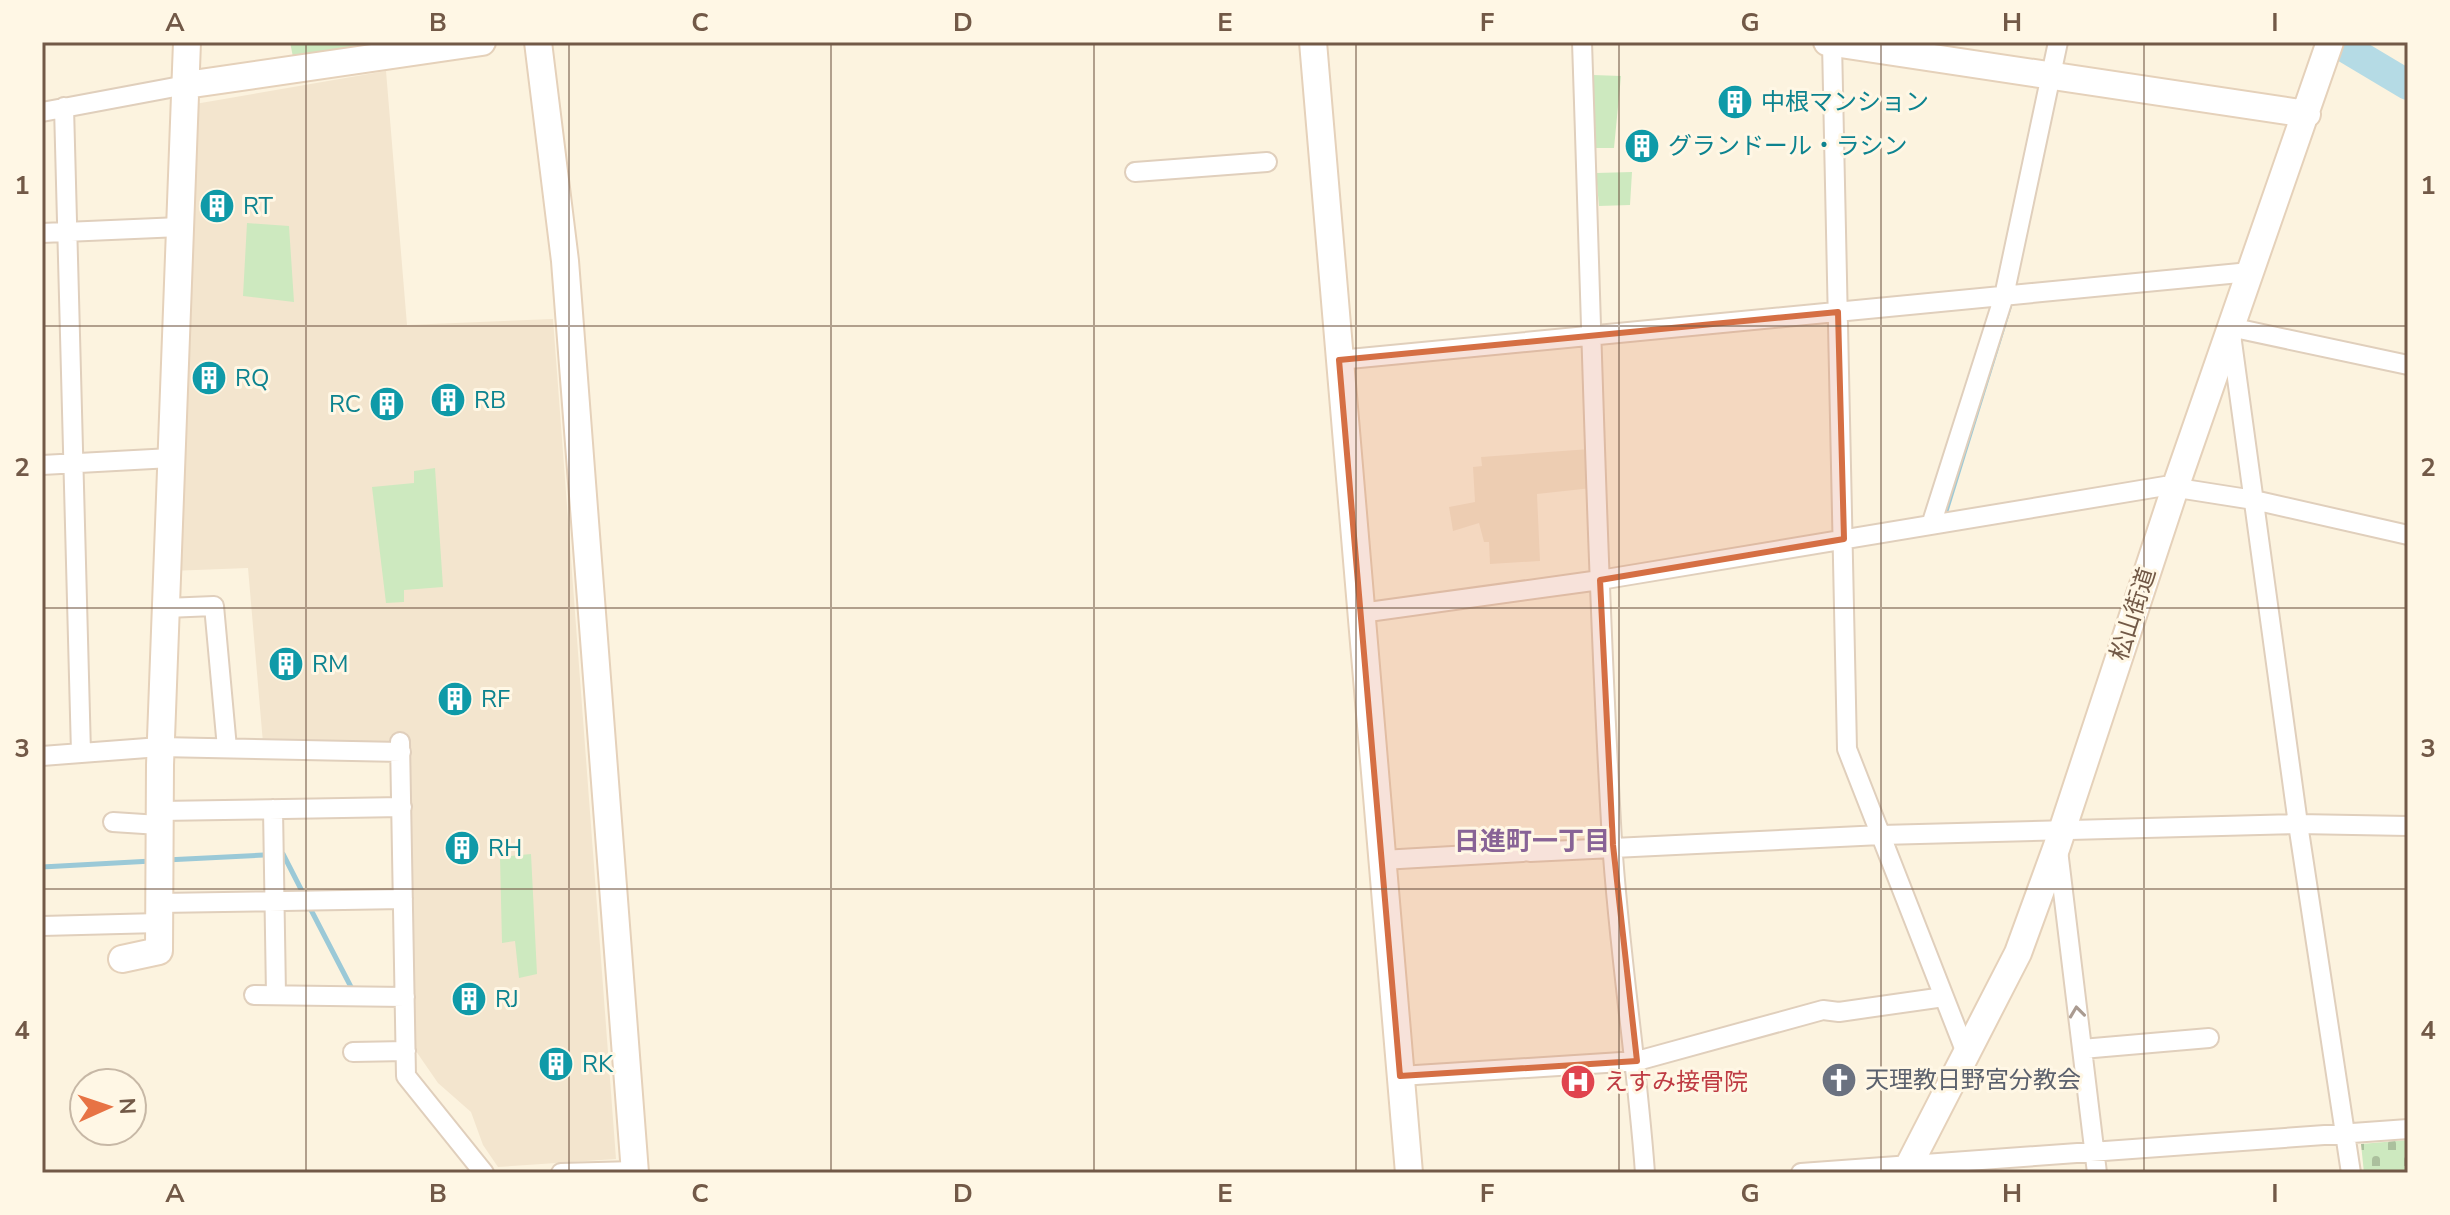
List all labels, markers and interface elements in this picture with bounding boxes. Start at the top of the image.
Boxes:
text: A [165,5,185,40]
text: B [429,5,447,40]
text: C [691,5,709,40]
text: D [953,5,973,40]
text: E [1217,5,1233,40]
text: F [1480,5,1494,40]
text: G [1740,5,1760,40]
text: H [2002,5,2022,40]
text: I [2271,5,2279,40]
building icon: 中根マンション [1716,83,1754,121]
place label: 中根マンション [1761,86,1929,118]
building icon: グランドール・ラシン [1623,127,1661,165]
place label: グランドール・ラシン [1668,130,1908,162]
text: 1 [14,168,30,203]
text: 1 [2420,168,2436,203]
building icon: RT [198,187,236,225]
place label: RT [243,190,274,222]
building icon: RQ [190,359,228,397]
place label: RQ [235,362,269,394]
building icon: RB [429,381,467,419]
place label: RB [474,384,506,416]
building icon: RC [368,385,406,423]
place label: RC [329,388,361,420]
text: 2 [14,450,30,485]
text: 2 [2420,450,2436,485]
street label: 松山街道 [2103,563,2163,665]
building icon: RM [267,645,305,683]
place label: RM [312,648,349,680]
building icon: RF [436,680,474,718]
place label: RF [481,683,510,715]
text: 3 [14,731,30,766]
text: 3 [2420,731,2436,766]
district label: 日進町一丁目 [1454,824,1610,859]
building icon: RH [443,829,481,867]
place label: RH [488,832,522,864]
building icon: RJ [450,980,488,1018]
place label: RJ [495,983,519,1015]
one-way arrow [2069,1005,2086,1018]
text: 4 [14,1013,30,1048]
text: 4 [2420,1013,2436,1048]
building icon: RK [537,1045,575,1083]
place label: RK [582,1048,614,1080]
church icon: 天理教日野宮分教会 [1820,1061,1858,1099]
hospital icon: えすみ接骨院 [1559,1063,1597,1101]
place label: 天理教日野宮分教会 [1865,1064,2081,1096]
place label: えすみ接骨院 [1604,1066,1748,1098]
north arrow [68,1067,148,1147]
text: N [112,1097,142,1115]
text: A [165,1176,185,1211]
text: B [429,1176,447,1211]
text: C [691,1176,709,1211]
text: D [953,1176,973,1211]
text: E [1217,1176,1233,1211]
text: F [1480,1176,1494,1211]
text: G [1740,1176,1760,1211]
text: H [2002,1176,2022,1211]
text: I [2271,1176,2279,1211]

